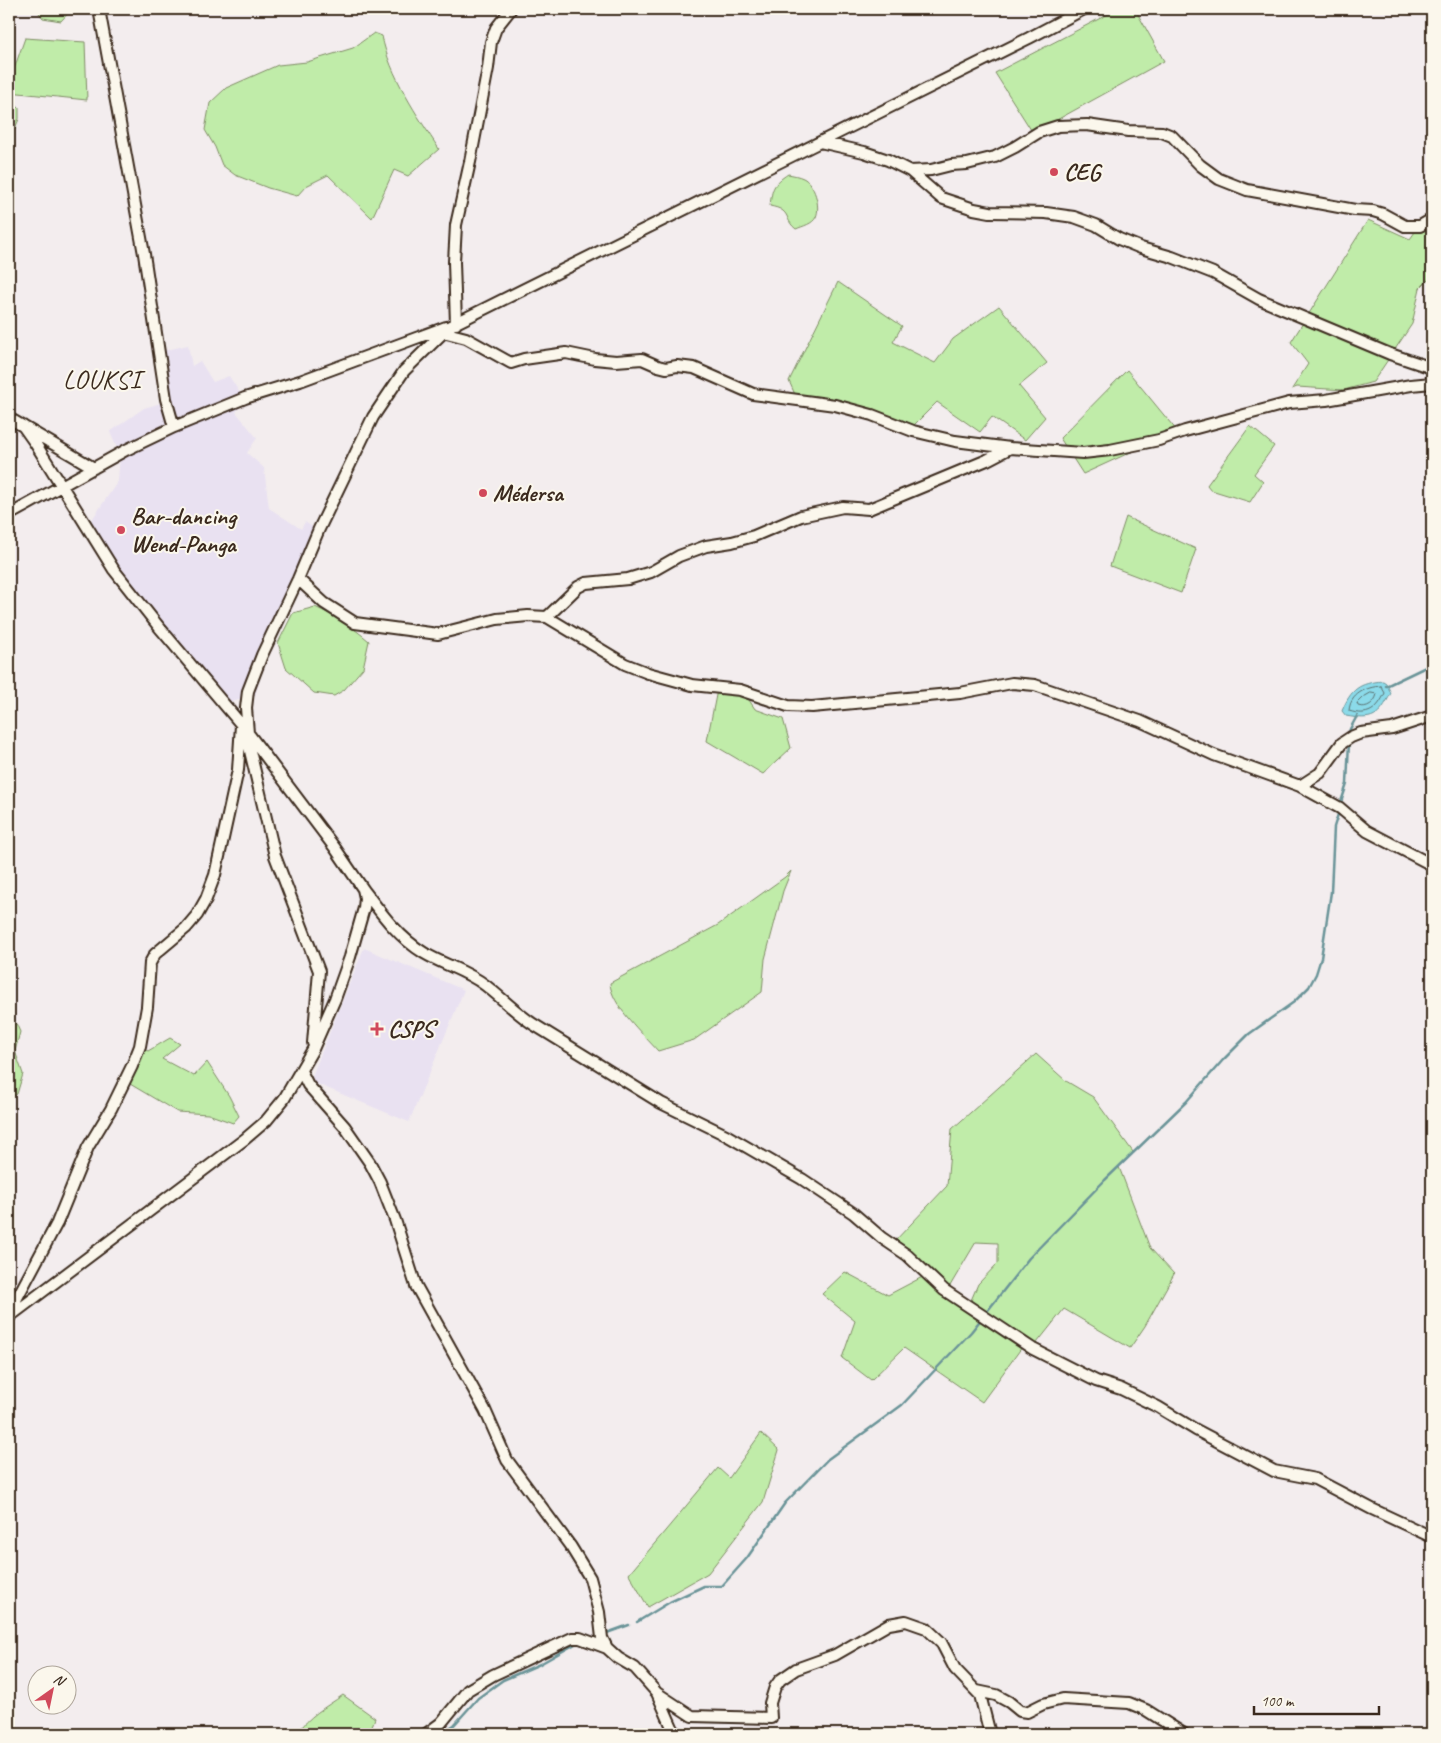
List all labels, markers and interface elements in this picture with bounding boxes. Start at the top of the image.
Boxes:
place label: CEG [1064,157,1103,187]
marker: CEG [1048,166,1060,178]
district label: LOUKSI [63,363,146,396]
place label: Médersa [493,478,565,508]
marker: Médersa [477,487,489,499]
place label: Bar-dancing Wend-Panga [131,501,238,559]
marker: Bar-dancing Wend-Panga [115,524,127,536]
place label: CSPS [388,1014,439,1044]
marker: CSPS [370,1022,384,1036]
north arrow [28,1666,78,1716]
text: N [51,1670,69,1690]
scale bar [1254,1683,1378,1715]
text: 100 m [1261,1692,1295,1711]

